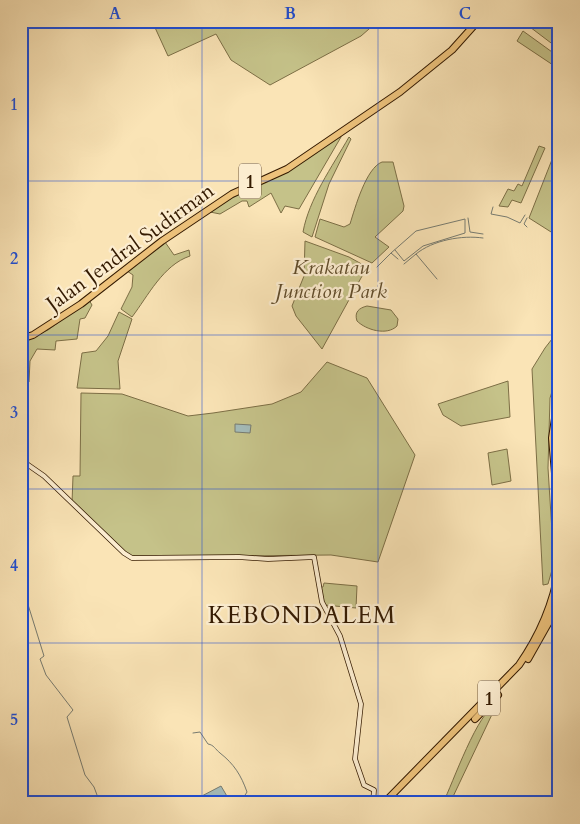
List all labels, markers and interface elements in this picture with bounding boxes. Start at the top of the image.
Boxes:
text: A [109,3,121,25]
text: B [284,3,296,25]
text: C [459,3,471,25]
text: 1 [10,94,18,116]
road number: 1 [239,164,261,198]
street label: Jalan Jendral Sudirman [38,177,220,320]
text: 2 [10,248,18,270]
park label: Krakatau Junction Park [270,253,387,306]
text: 3 [10,402,18,424]
text: 4 [10,555,18,577]
district label: KEBONDALEM [208,599,396,632]
road number: 1 [478,680,500,716]
text: 5 [10,709,18,731]

